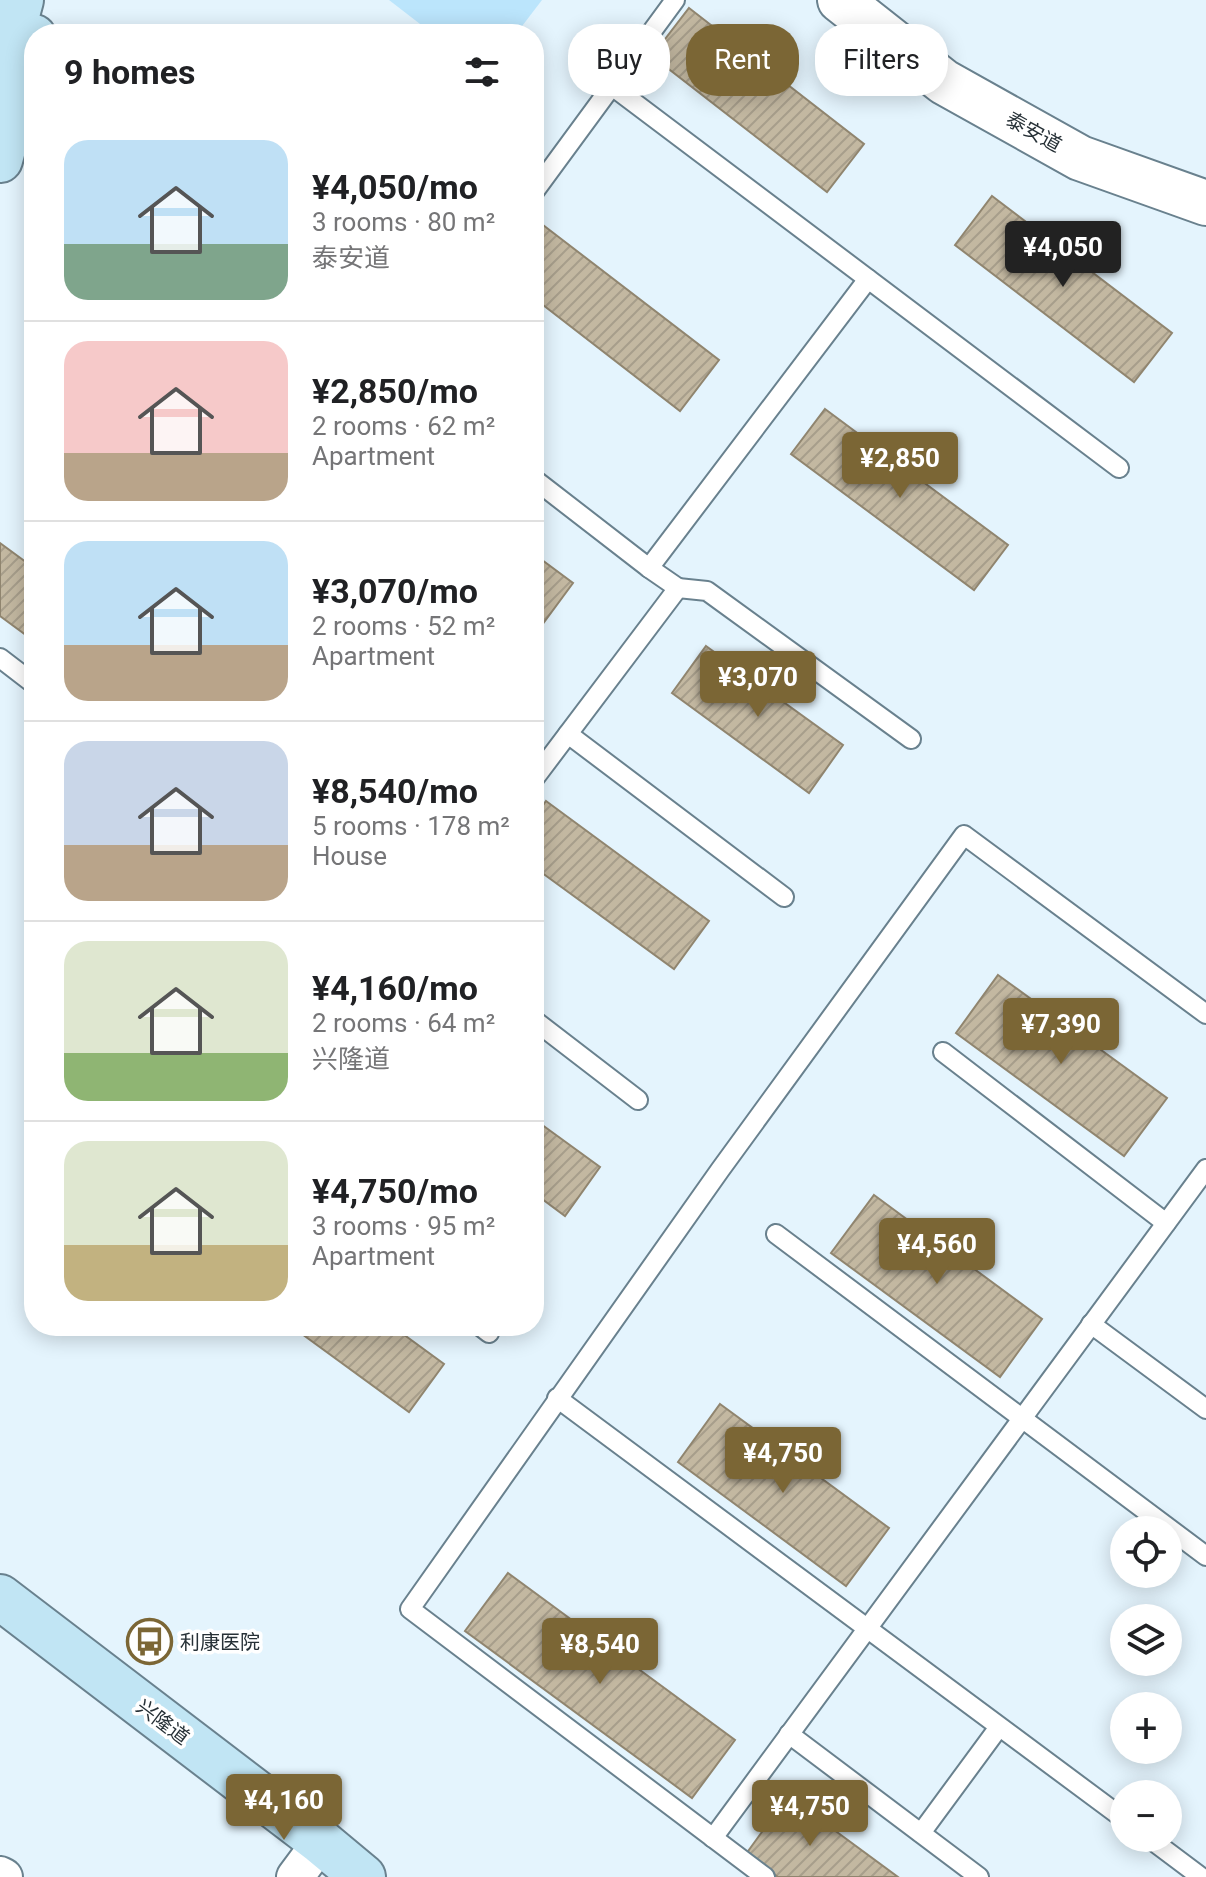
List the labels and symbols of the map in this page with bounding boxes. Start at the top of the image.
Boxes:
street label: 泰安道 [1002,107,1066,157]
pin: ¥4,050 [998,221,1128,289]
pin: ¥2,850 [835,432,965,500]
pin: ¥3,070 [693,651,823,719]
pin: ¥7,390 [996,998,1126,1066]
pin: ¥4,560 [872,1218,1002,1286]
pin: ¥4,750 [718,1427,848,1495]
bus stop icon: 利康医院 [125,1618,173,1666]
pin: ¥8,540 [535,1618,665,1686]
place label: 利康医院 [180,1630,260,1654]
street label: 兴隆道 [132,1694,194,1750]
pin: ¥4,160 [219,1774,349,1842]
pin: ¥4,750 [745,1780,875,1848]

